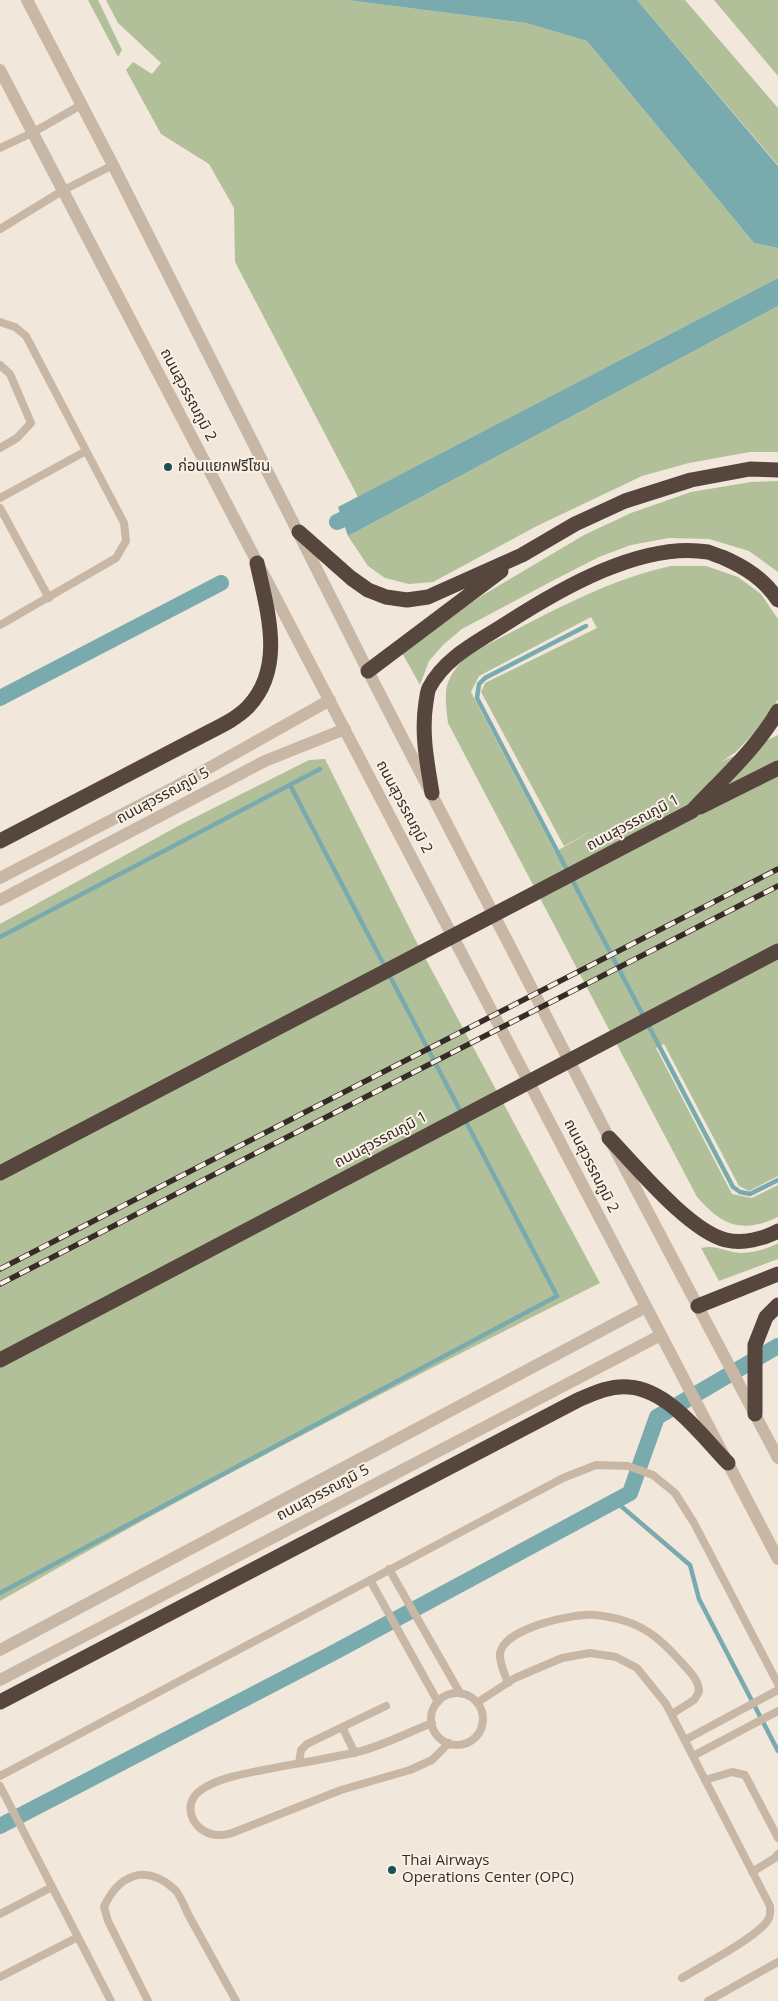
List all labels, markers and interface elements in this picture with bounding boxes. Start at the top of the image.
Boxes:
street label: ถนนสุวรรณภูมิ 2 [156,346,220,444]
place label: ก่อนแยกฟรีโซน [178,458,270,476]
marker: ก่อนแยกฟรีโซน [162,461,174,473]
street label: ถนนสุวรรณภูมิ 2 [372,758,436,856]
street label: ถนนสุวรรณภูมิ 5 [114,764,212,828]
street label: ถนนสุวรรณภูมิ 1 [584,791,682,855]
street label: ถนนสุวรรณภูมิ 1 [332,1108,430,1172]
street label: ถนนสุวรรณภูมิ 2 [560,1116,622,1216]
street label: ถนนสุวรรณภูมิ 5 [274,1461,372,1525]
place label: Thai Airways Operations Center (OPC) [402,1852,574,1887]
marker: Thai Airways Operations Center (OPC) [386,1864,398,1876]

